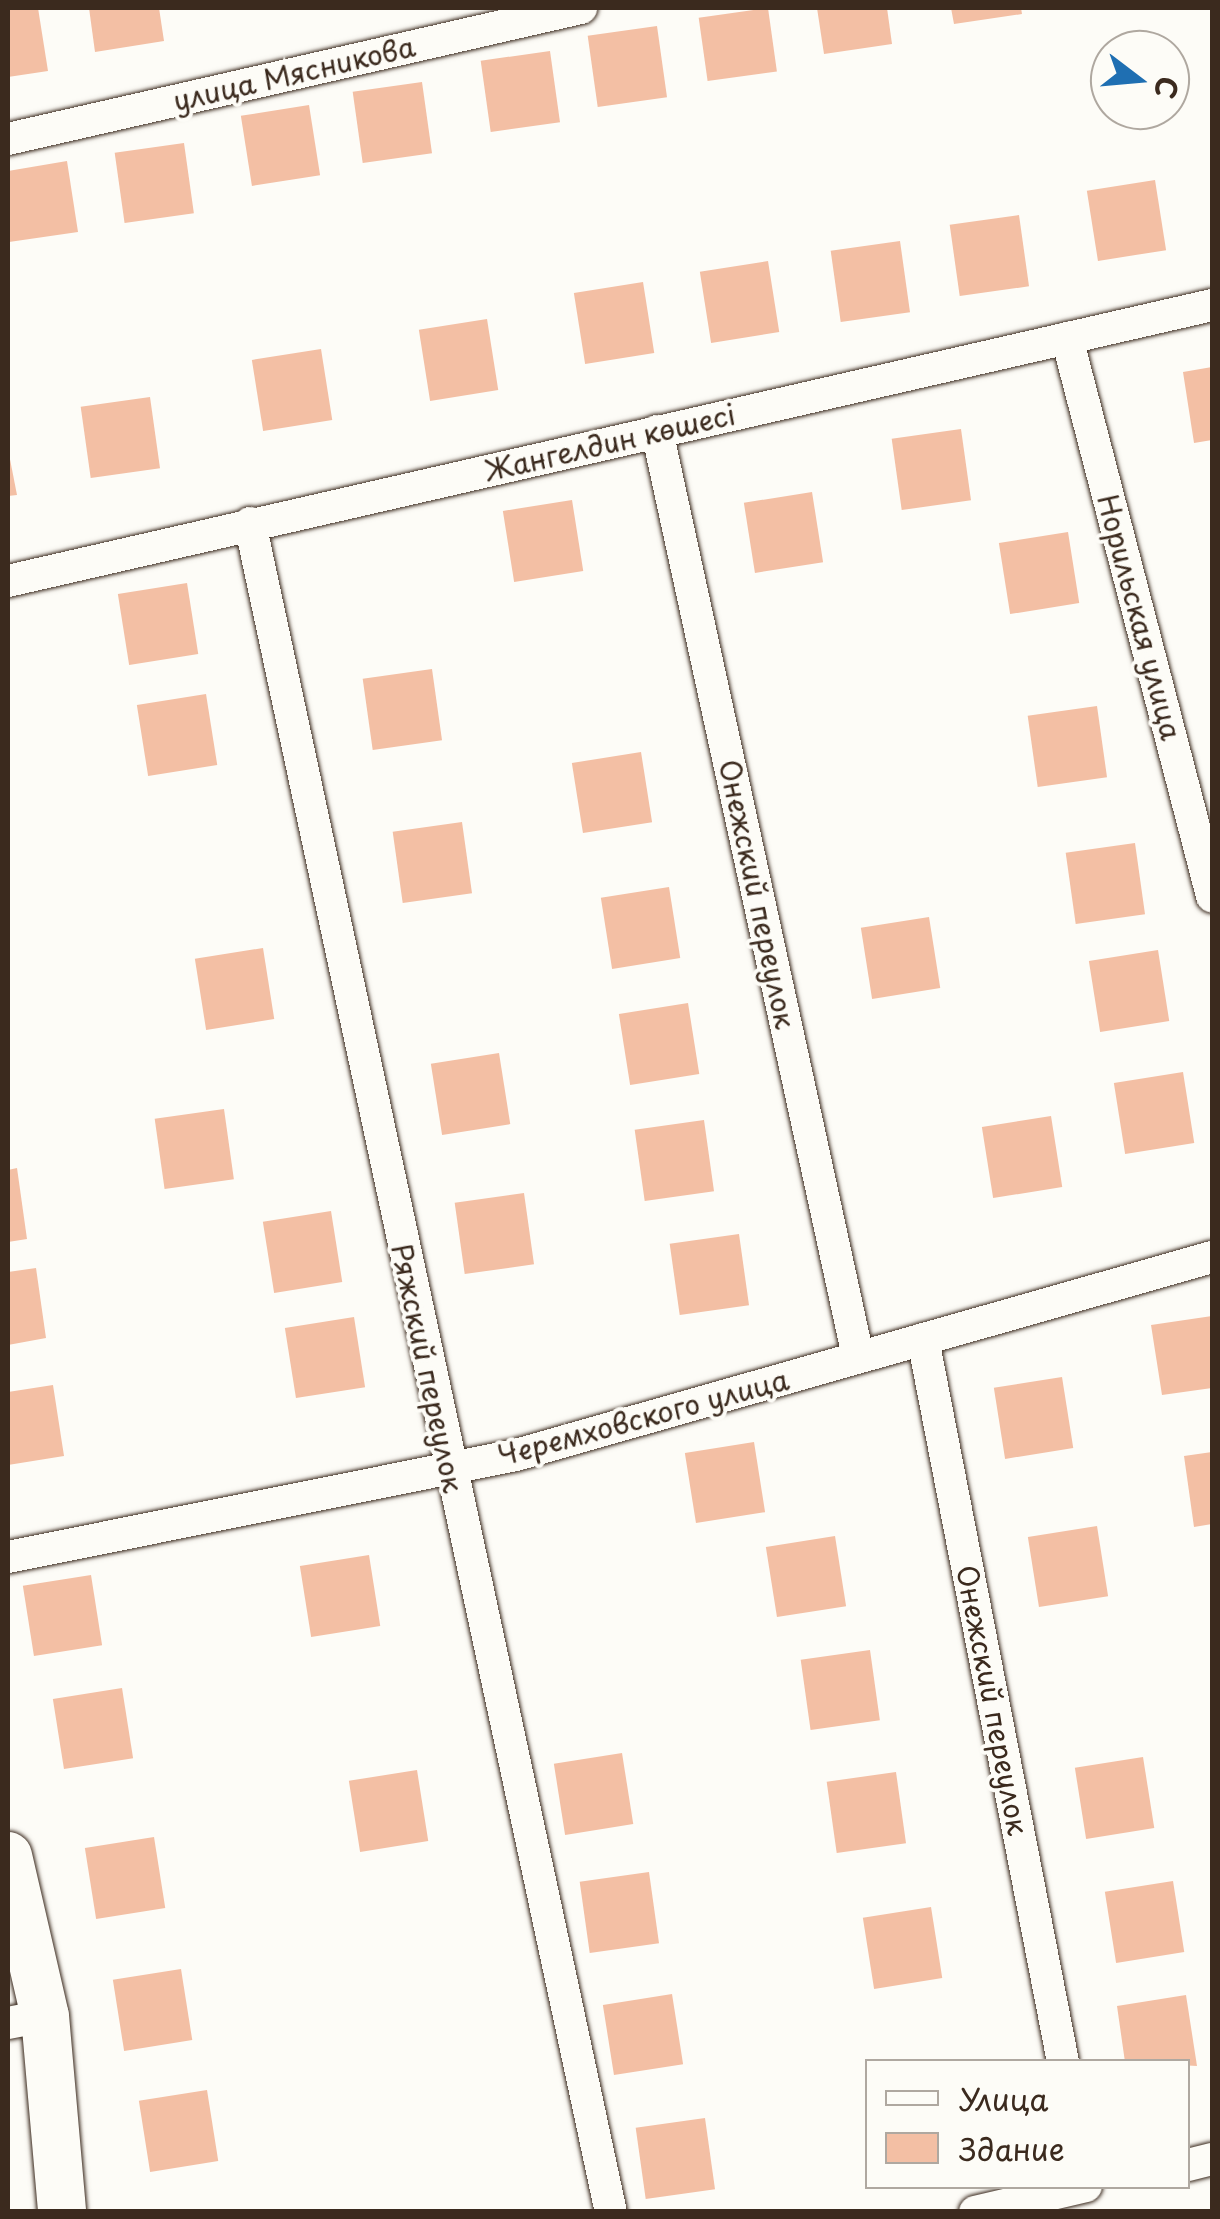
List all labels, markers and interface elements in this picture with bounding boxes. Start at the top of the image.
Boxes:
street label: улица Мясникова [169,29,419,117]
north arrow [1090,30,1190,130]
text: С [1144,72,1191,104]
street label: Жангелдин көшесі [480,397,740,487]
street label: Норильская улица [1091,489,1189,745]
street label: Онежский переулок [713,757,803,1031]
street label: Ряжский переулок [385,1241,471,1495]
street label: Черемховского улица [493,1362,793,1472]
street label: Онежский переулок [950,1562,1036,1838]
legend [865,2059,1190,2189]
text: Улица [959,2076,1048,2121]
text: Здание [959,2126,1065,2171]

